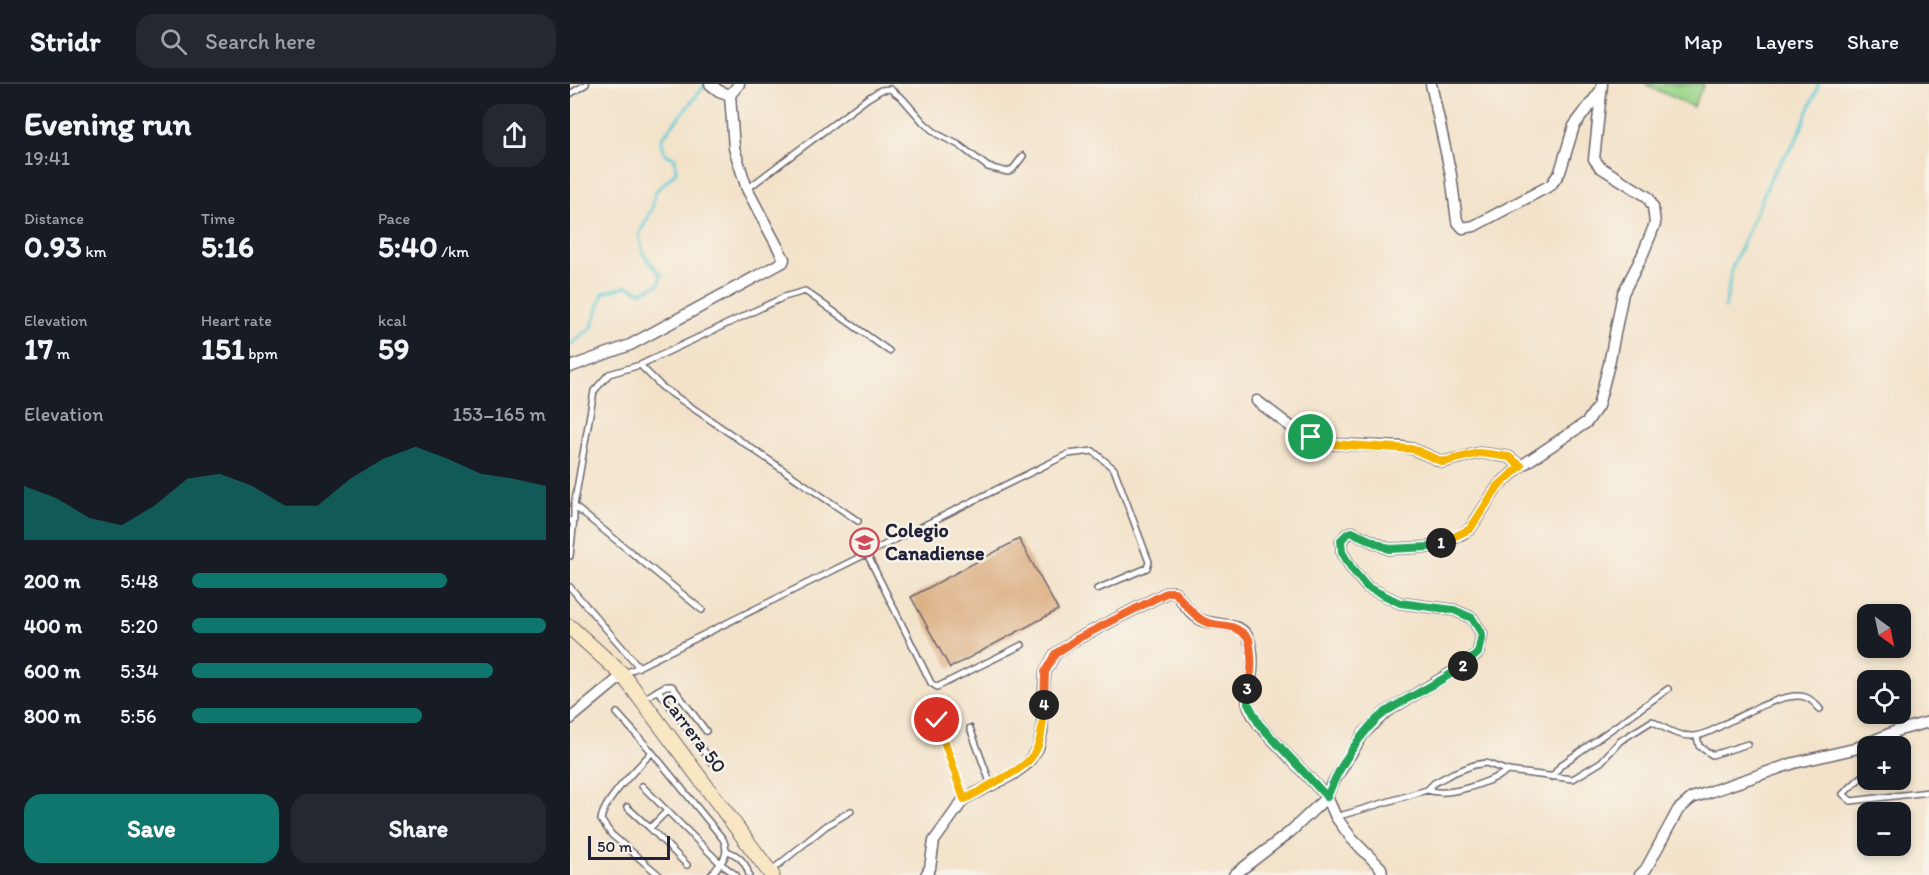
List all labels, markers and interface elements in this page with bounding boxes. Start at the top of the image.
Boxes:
search box [136,14,556,68]
text: Stridr [30,24,100,58]
icon: search [157,25,190,58]
text: Search here [205,28,316,55]
text: Map [1684,29,1723,54]
text: Layers [1756,29,1814,54]
text: Share [1847,29,1899,54]
text: Evening run [24,104,191,143]
button: share [483,104,546,167]
text: 19:41 [24,146,70,170]
text: Distance [24,209,84,228]
text: Time [201,209,235,228]
text: Pace [378,209,410,228]
text: 0.93 [24,228,82,265]
text: 5:16 [201,228,254,265]
text: 5:40 [378,228,438,265]
text: km [82,242,107,261]
text: /km [438,242,469,261]
text: Elevation [24,311,88,330]
text: Heart rate [201,311,272,330]
text: kcal [378,311,406,330]
text: 17 [24,330,53,367]
text: 151 [201,330,245,367]
text: 59 [378,330,409,367]
text: m [53,344,70,363]
text: bpm [245,344,278,363]
text: Elevation [24,402,103,426]
text: 153–165 m [452,402,546,426]
pin [1285,411,1336,462]
icon: arrive [1294,420,1327,453]
place label: Colegio Canadiense [885,518,985,565]
school or university icon: Colegio Canadiense [848,526,880,558]
pin: 1 [1426,528,1456,558]
text: 1 [1437,533,1445,552]
text: 200 m [24,569,80,593]
text: 5:48 [120,569,158,593]
north arrow [1857,604,1911,658]
map controls [1857,604,1911,856]
text: 400 m [24,614,82,638]
text: 5:20 [120,614,158,638]
pin: 2 [1448,651,1478,681]
text: 2 [1459,656,1467,675]
text: 600 m [24,659,81,683]
text: 5:34 [120,659,158,683]
button: locate [1857,670,1911,724]
pin: 3 [1232,674,1262,704]
text: 3 [1243,679,1251,698]
street label: Carrera 50 [656,688,732,778]
pin: 4 [1029,690,1059,720]
pin [911,694,962,745]
text: 4 [1039,695,1049,714]
icon: check [920,703,953,736]
text: 800 m [24,704,81,728]
text: 5:56 [120,704,156,728]
button: + [1857,736,1911,790]
button: Save [24,794,279,863]
button: Share [291,794,546,863]
button: − [1857,802,1911,856]
scale bar [588,833,670,860]
text: 50 m [597,837,632,856]

